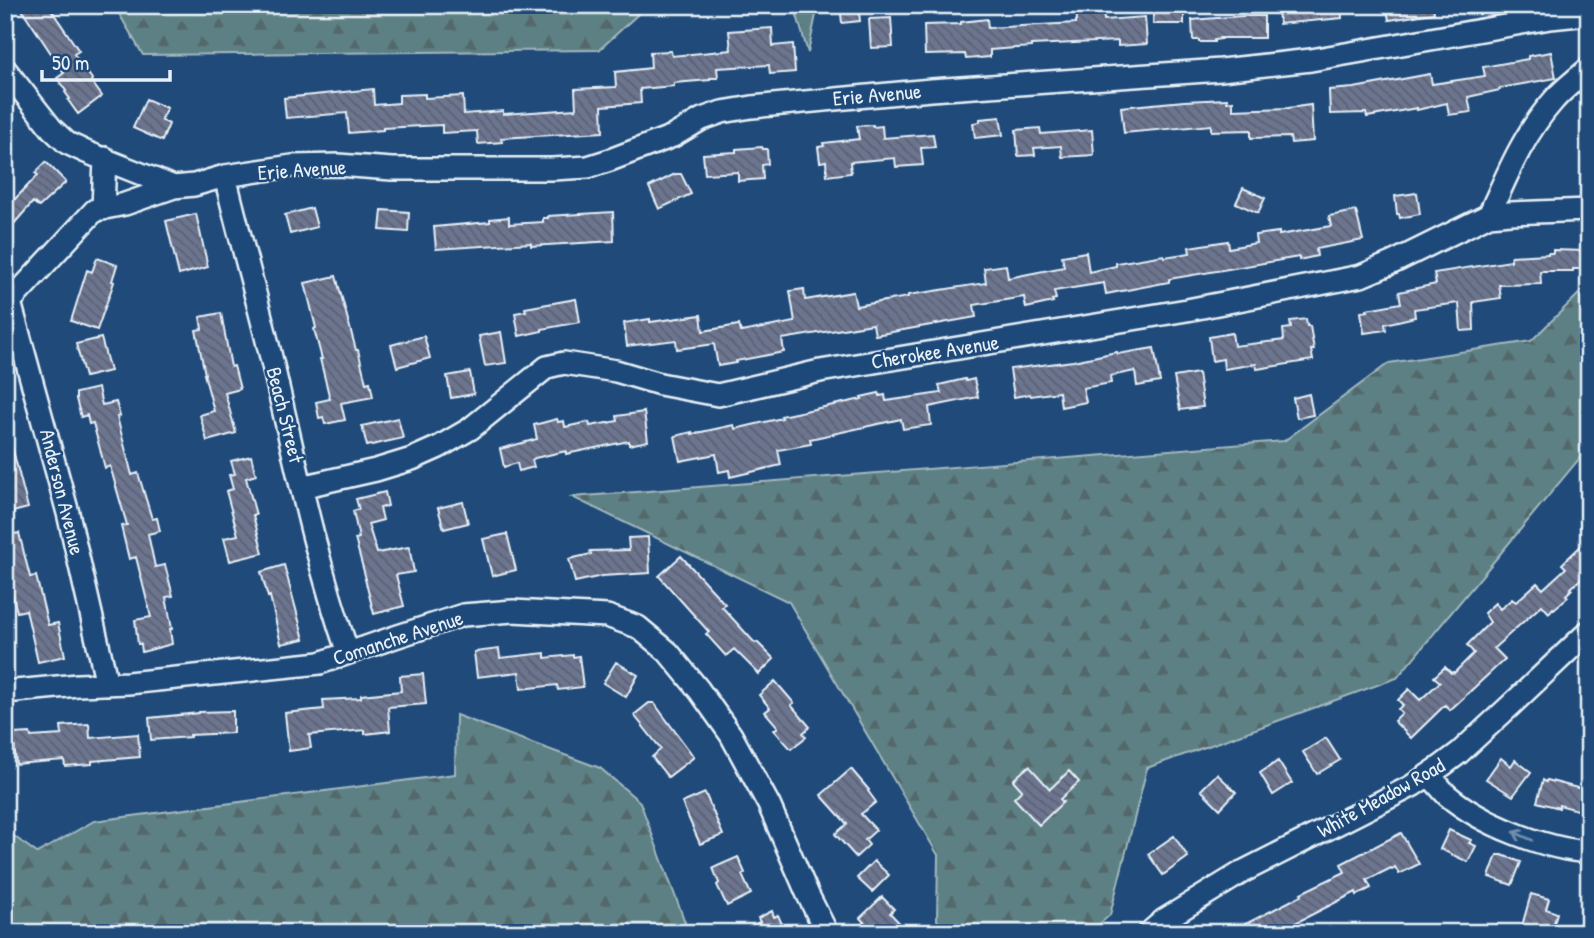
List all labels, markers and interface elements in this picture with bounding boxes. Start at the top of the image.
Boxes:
scale bar [42,38,170,82]
text: 50 m [52,48,89,77]
street label: Erie Avenue [832,76,922,113]
street label: Erie Avenue [257,152,347,187]
street label: Cherokee Avenue [869,327,1001,376]
street label: Beach Street [260,364,312,467]
street label: Anderson Avenue [33,426,92,558]
street label: Comanche Avenue [329,603,467,672]
street label: White Meadow Road [1312,751,1450,845]
one-way arrow [1513,829,1534,842]

